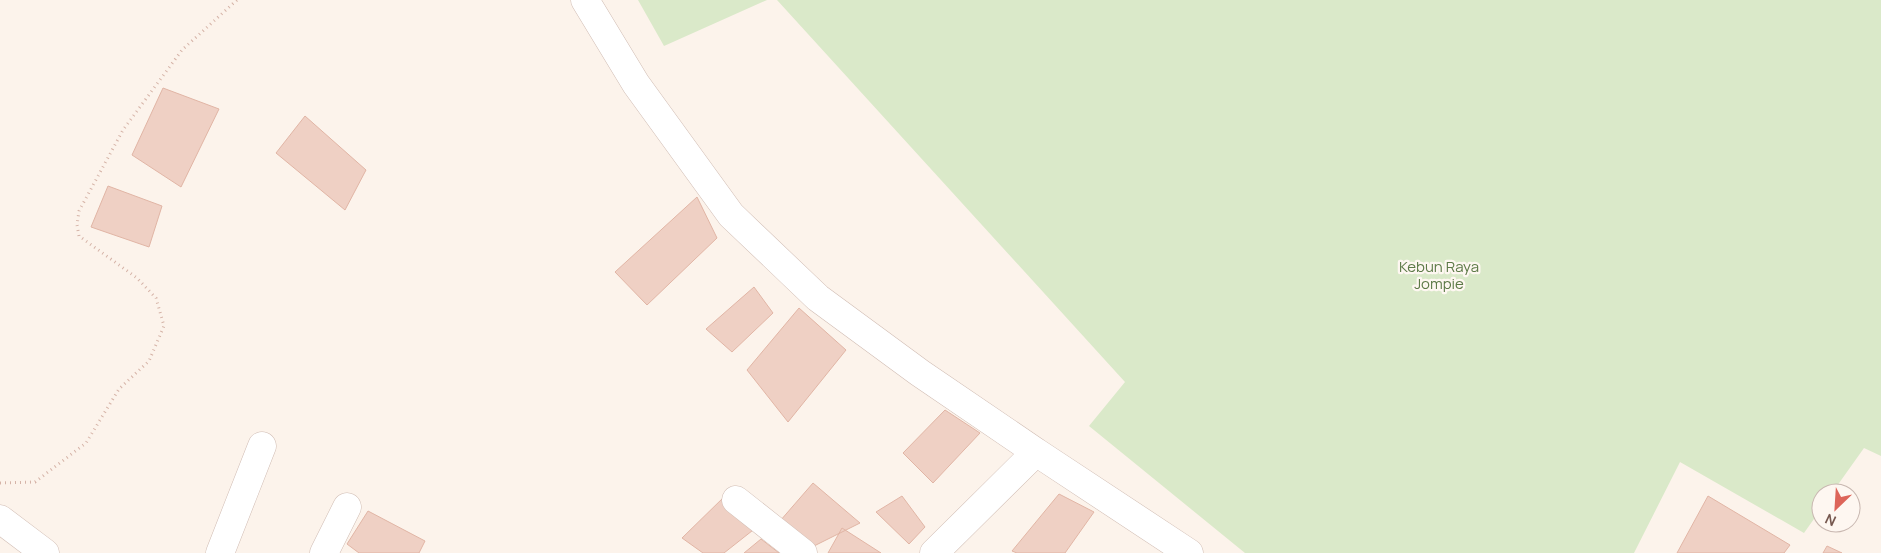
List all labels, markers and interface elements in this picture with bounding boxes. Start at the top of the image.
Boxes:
park label: Kebun Raya Jompie [1399,256,1479,294]
north arrow [1811,483,1861,533]
text: N [1822,509,1839,531]

